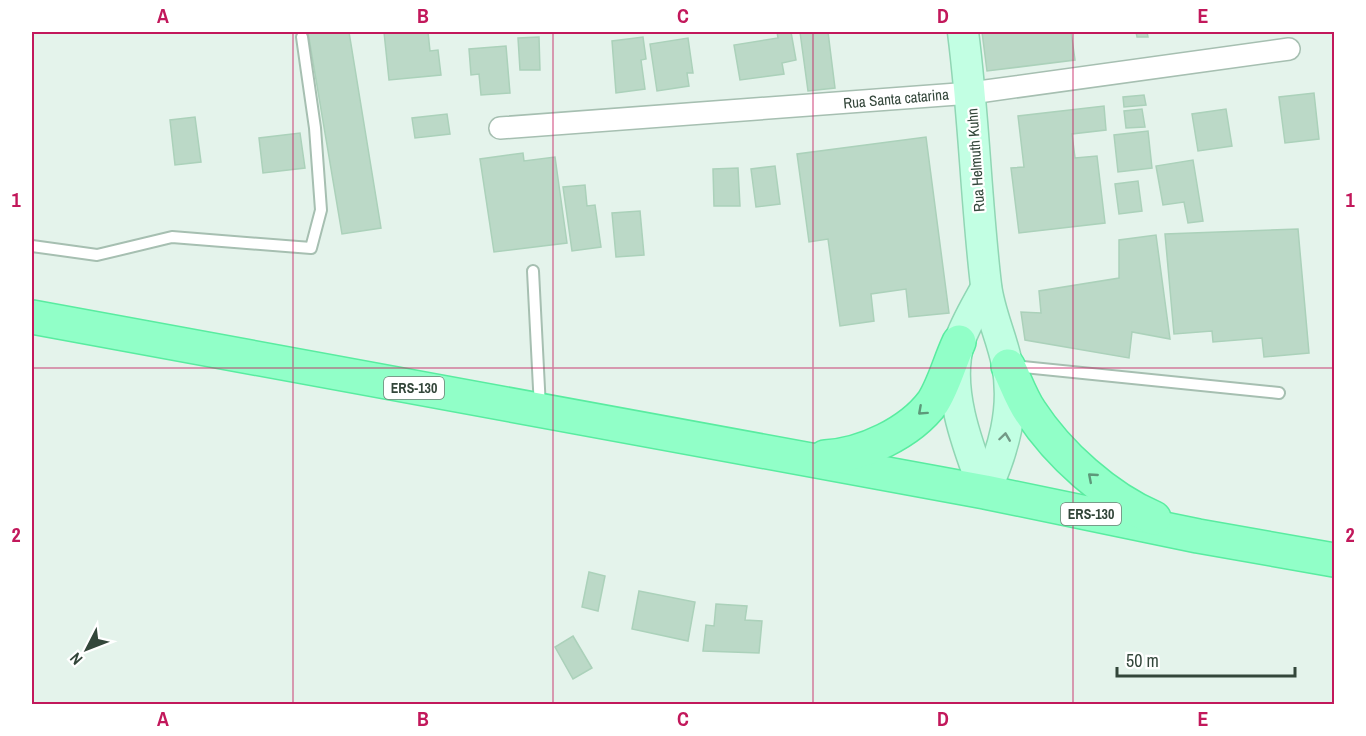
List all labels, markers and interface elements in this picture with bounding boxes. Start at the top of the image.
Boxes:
text: A [157,2,169,29]
text: B [417,2,429,29]
text: C [677,2,689,29]
text: D [937,2,949,29]
text: E [1198,2,1209,29]
street label: Rua Santa catarina [842,83,950,114]
street label: Rua Helmuth Kuhn [961,107,990,213]
text: 1 [11,186,21,213]
text: 1 [1345,186,1355,213]
road number: ERS-130 [384,377,444,399]
one-way arrow [918,404,929,415]
one-way arrow [998,433,1011,442]
one-way arrow [1088,473,1099,484]
road number: ERS-130 [1061,503,1121,525]
text: 2 [11,521,21,548]
text: 2 [1345,521,1355,548]
north arrow [57,619,117,679]
scale bar [1117,640,1296,678]
text: N [65,648,87,670]
text: 50 m [1126,648,1159,673]
text: A [157,705,169,732]
text: B [417,705,429,732]
text: C [677,705,689,732]
text: D [937,705,949,732]
text: E [1198,705,1209,732]

